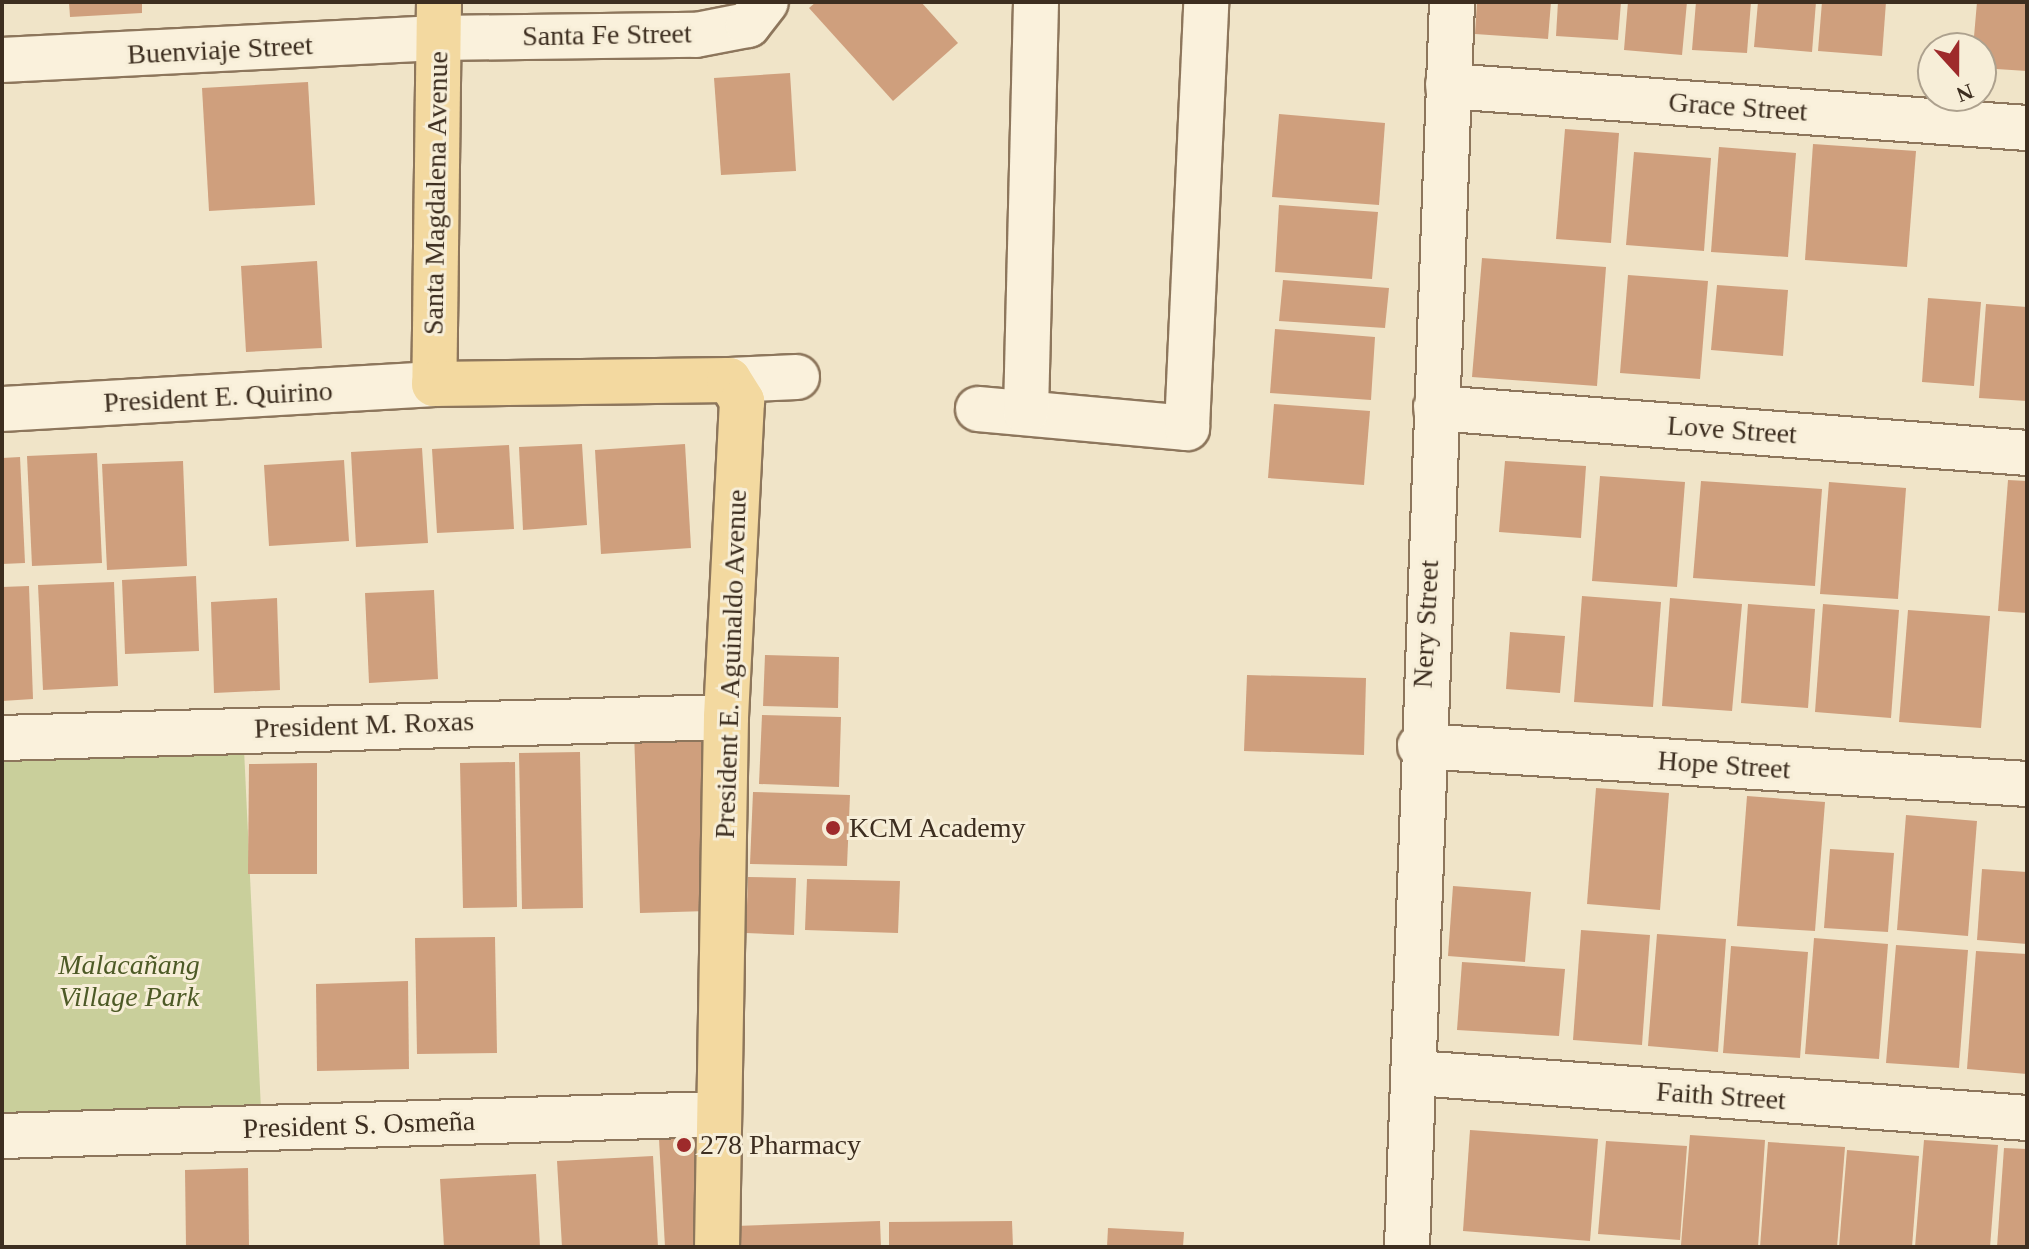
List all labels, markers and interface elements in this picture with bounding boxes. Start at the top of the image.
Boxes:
street label: Santa Fe Street [522,17,692,53]
street label: Buenviaje Street [126,28,314,72]
north arrow [1917,32,1997,112]
street label: Santa Magdalena Avenue [417,50,455,336]
text: N [1953,78,1977,108]
street label: Grace Street [1667,85,1809,129]
street label: President E. Quirino [103,374,333,420]
street label: Love Street [1666,409,1798,451]
street label: President E. Aguinaldo Avenue [708,487,754,841]
street label: Nery Street [1406,559,1446,689]
street label: President M. Roxas [253,704,475,746]
street label: Hope Street [1657,744,1791,786]
place label: KCM Academy [849,811,1027,845]
marker: KCM Academy [824,819,842,837]
park label: Malacañang Village Park [58,948,200,1014]
street label: Faith Street [1655,1075,1787,1117]
street label: President S. Osmeña [242,1104,476,1146]
place label: 278 Pharmacy [700,1128,861,1162]
marker: 278 Pharmacy [675,1136,693,1154]

